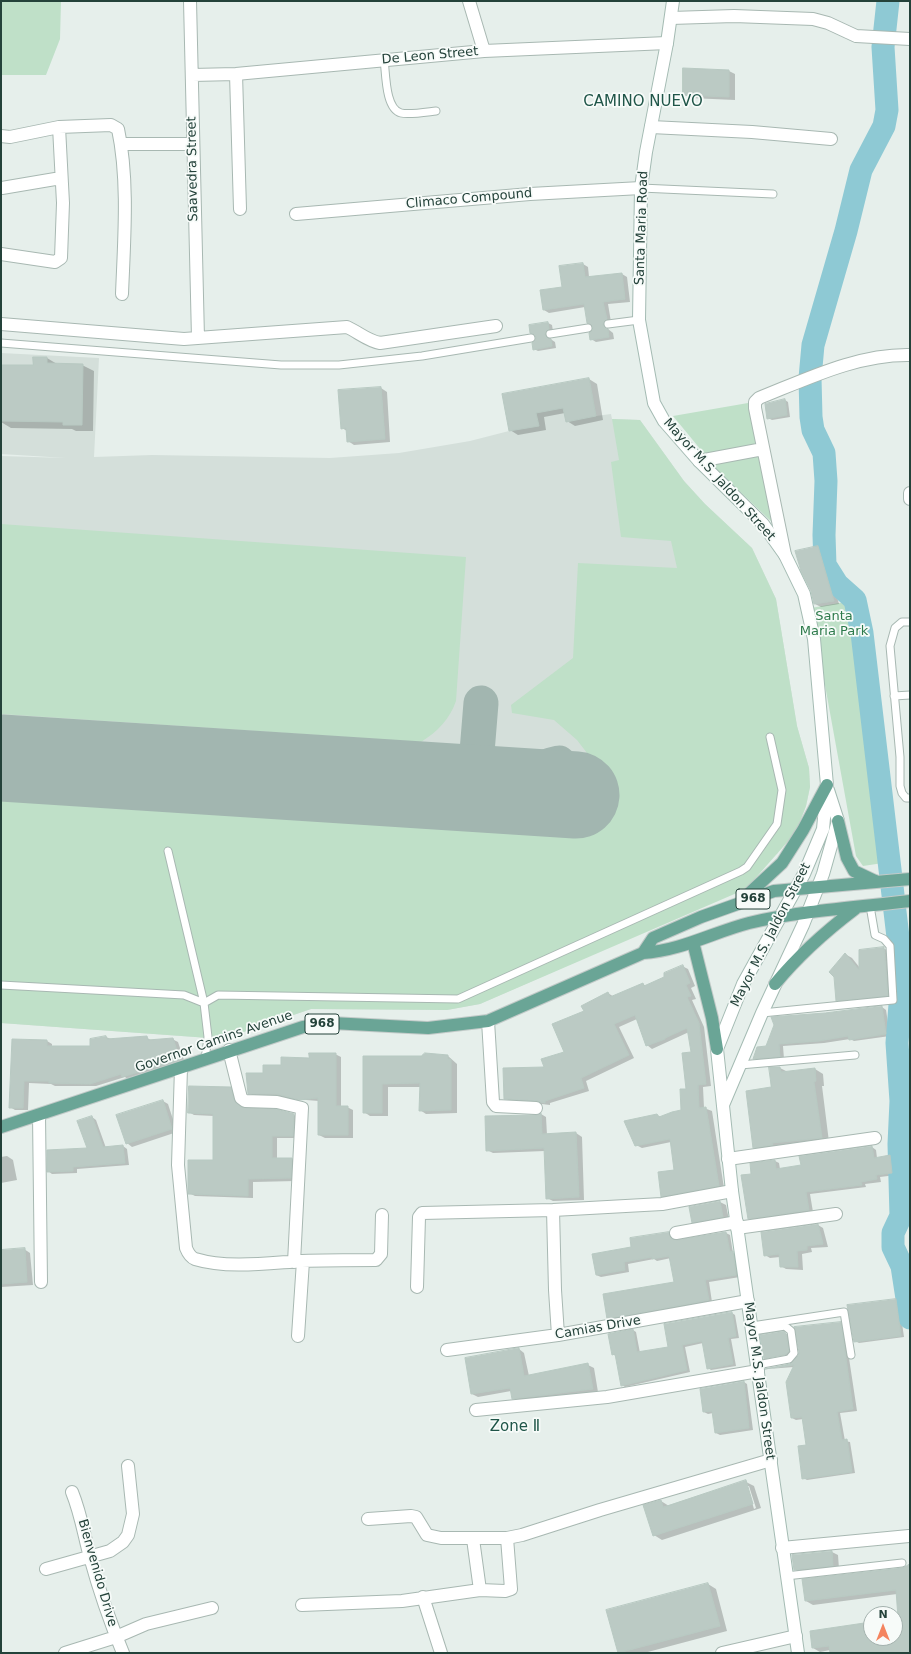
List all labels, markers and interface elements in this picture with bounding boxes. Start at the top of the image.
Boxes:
street label: De Leon Street [381,44,479,68]
district label: CAMINO NUEVO [577,93,709,111]
street label: Saavedra Street [184,116,202,222]
street label: Santa Maria Road [632,171,652,285]
street label: Climaco Compound [405,186,533,212]
street label: Mayor M.S. Jaldon Street [660,415,778,545]
park label: Santa Maria Park [800,609,868,640]
street label: Mayor M.S. Jaldon Street [728,860,814,1010]
road number: 968 [736,889,770,909]
street label: Governor Camins Avenue [133,1008,295,1076]
road number: 968 [305,1014,339,1034]
street label: Mayor M.S. Jaldon Street [740,1301,778,1461]
street label: Camias Drive [554,1313,642,1343]
district label: Zone Ⅱ [490,1418,540,1436]
street label: Bienvenido Drive [74,1517,120,1629]
north arrow [863,1606,903,1646]
text: N [878,1608,888,1621]

